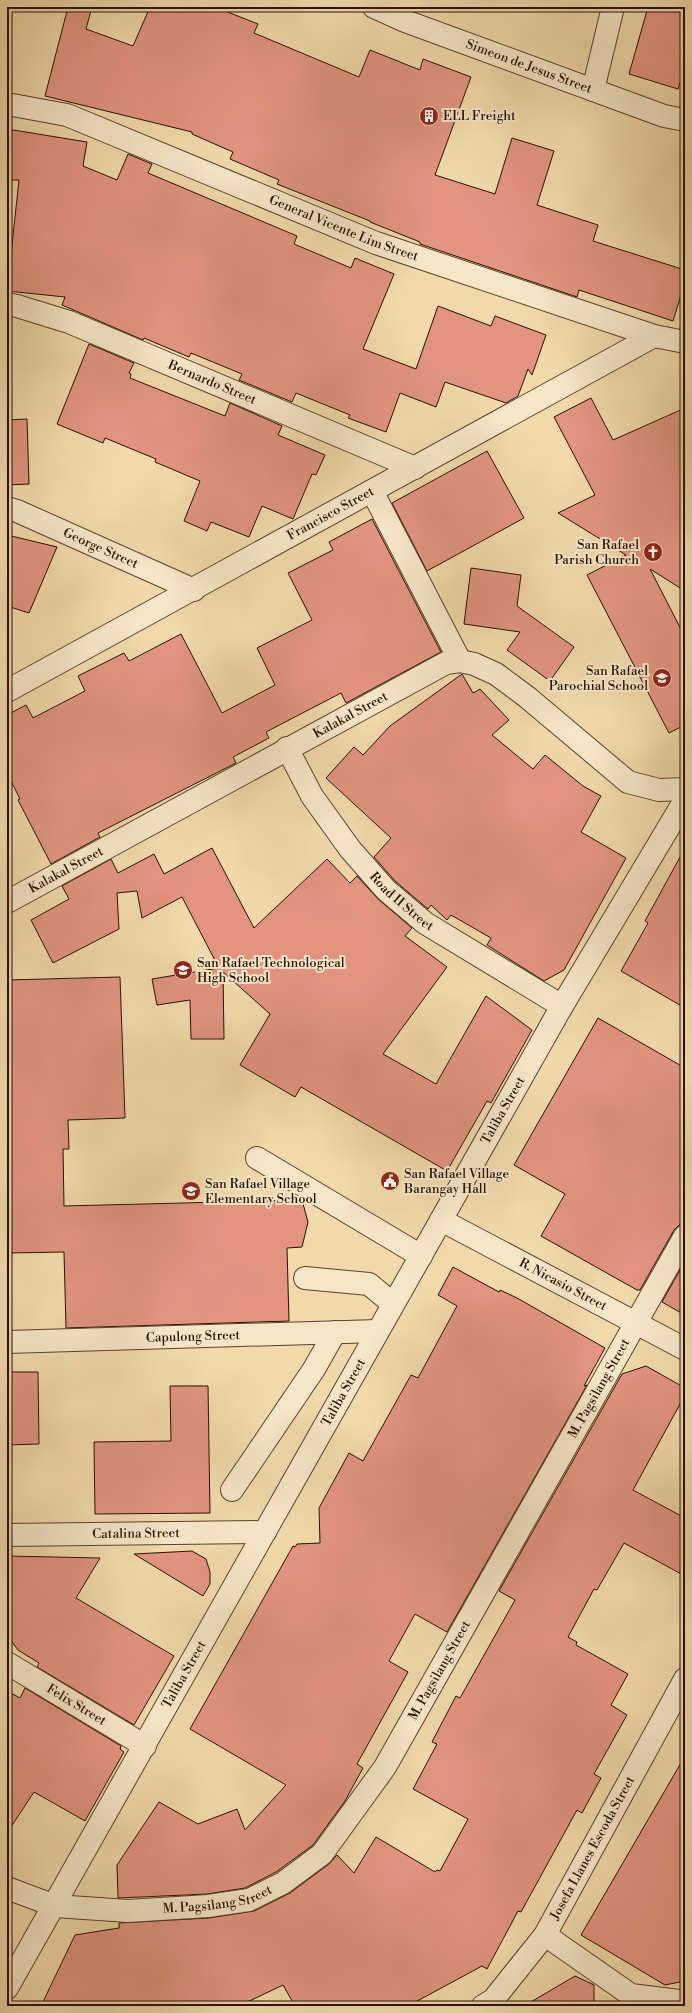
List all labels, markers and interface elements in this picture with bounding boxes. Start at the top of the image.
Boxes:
street label: Simeon de Jesus Street [464,36,595,97]
building icon: ELL Freight [418,105,440,127]
place label: ELL Freight [443,108,516,124]
street label: General Vicente Lim Street [267,192,421,265]
street label: Bernardo Street [165,356,259,408]
street label: Francisco Street [284,483,377,544]
street label: George Street [61,525,141,572]
place label: San Rafael Parish Church [554,537,639,568]
church icon: San Rafael Parish Church [642,541,664,563]
place label: San Rafael Parochial School [549,663,648,694]
school or university icon: San Rafael Parochial School [651,667,673,689]
street label: Kalakal Street [310,688,391,742]
street label: Kalakal Street [26,843,106,897]
street label: Road II Street [366,869,437,934]
place label: San Rafael Technological High School [197,955,345,986]
school or university icon: San Rafael Technological High School [172,959,194,981]
street label: Taliba Street [478,1073,529,1147]
place label: San Rafael Village Barangay Hall [403,1166,509,1197]
public building icon: San Rafael Village Barangay Hall [379,1170,401,1192]
place label: San Rafael Village Elementary School [205,1176,317,1207]
school or university icon: San Rafael Village Elementary School [180,1180,202,1202]
street label: R. Nicasio Street [516,1255,610,1314]
street label: Capulong Street [146,1327,241,1346]
street label: M. Pagsilang Street [565,1335,634,1441]
street label: Taliba Street [318,1356,369,1429]
street label: Catalina Street [92,1525,180,1542]
street label: M. Pagsilang Street [405,1618,474,1723]
street label: Taliba Street [159,1638,210,1711]
street label: Felix Street [44,1681,110,1729]
street label: Josefa Llanes Escoda Street [546,1773,639,1924]
street label: M. Pagsilang Street [162,1882,275,1917]

